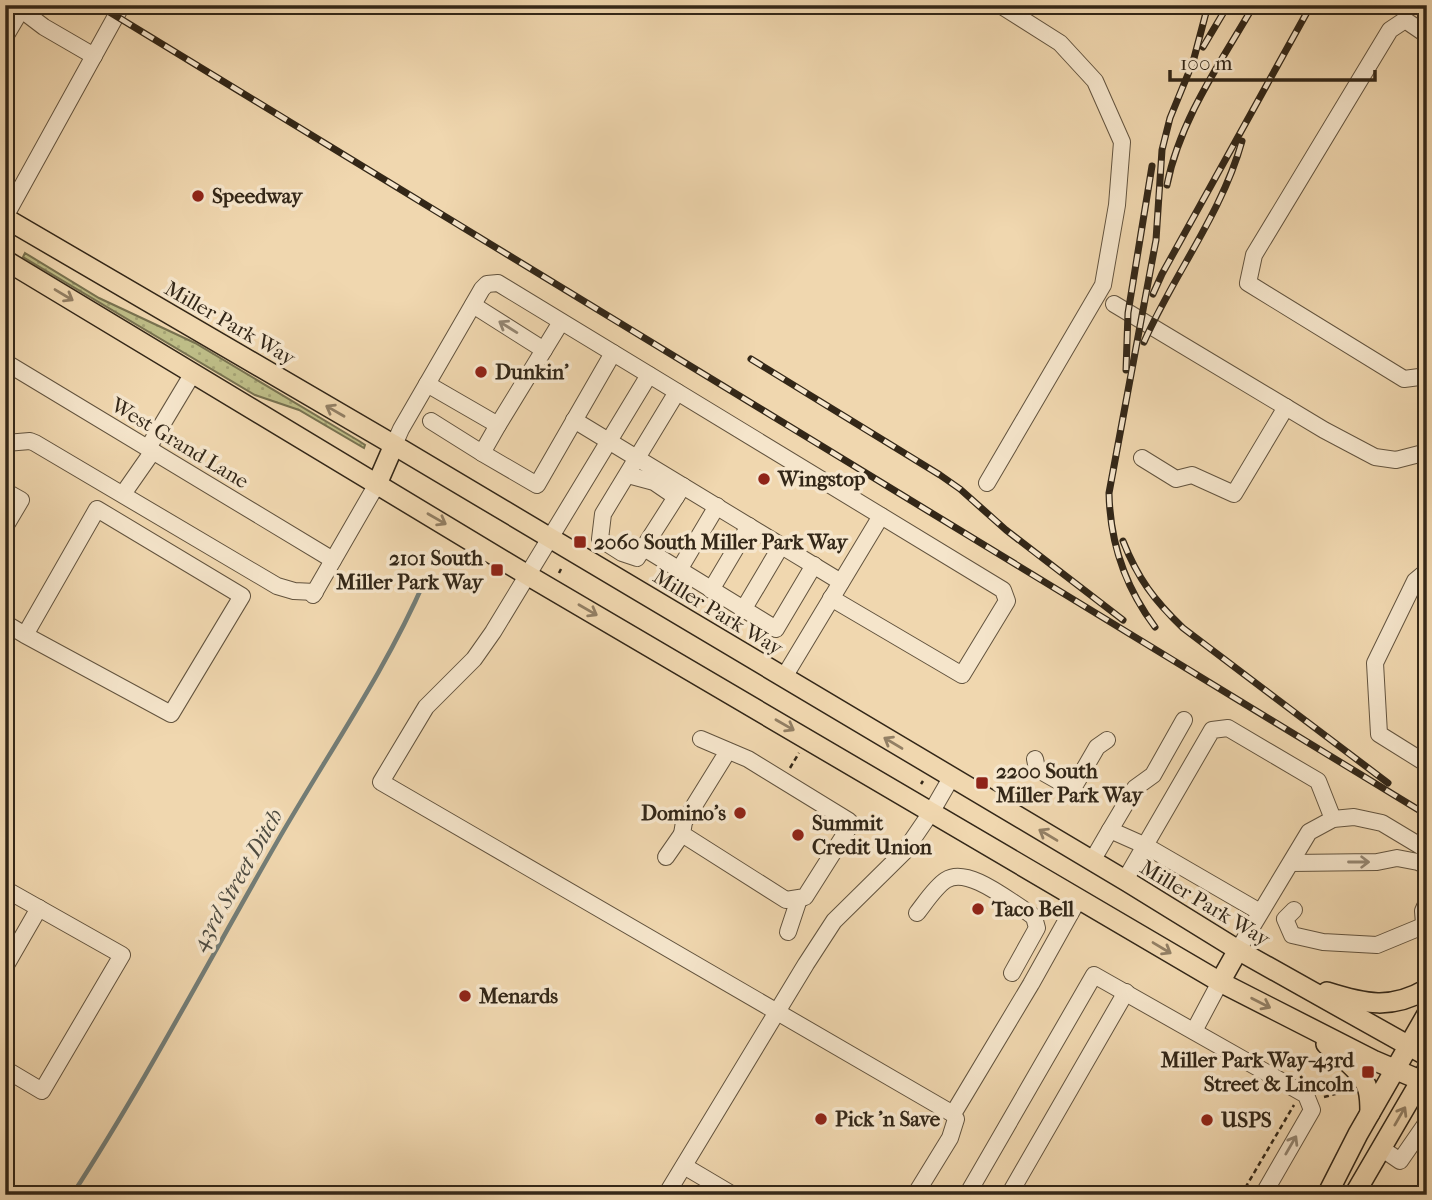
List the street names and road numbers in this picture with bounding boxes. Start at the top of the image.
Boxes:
street label: Miller Park Way [160,276,300,370]
street label: West Grand Lane [106,392,253,493]
street label: Miller Park Way [649,564,788,660]
street label: Miller Park Way [1136,855,1275,951]

